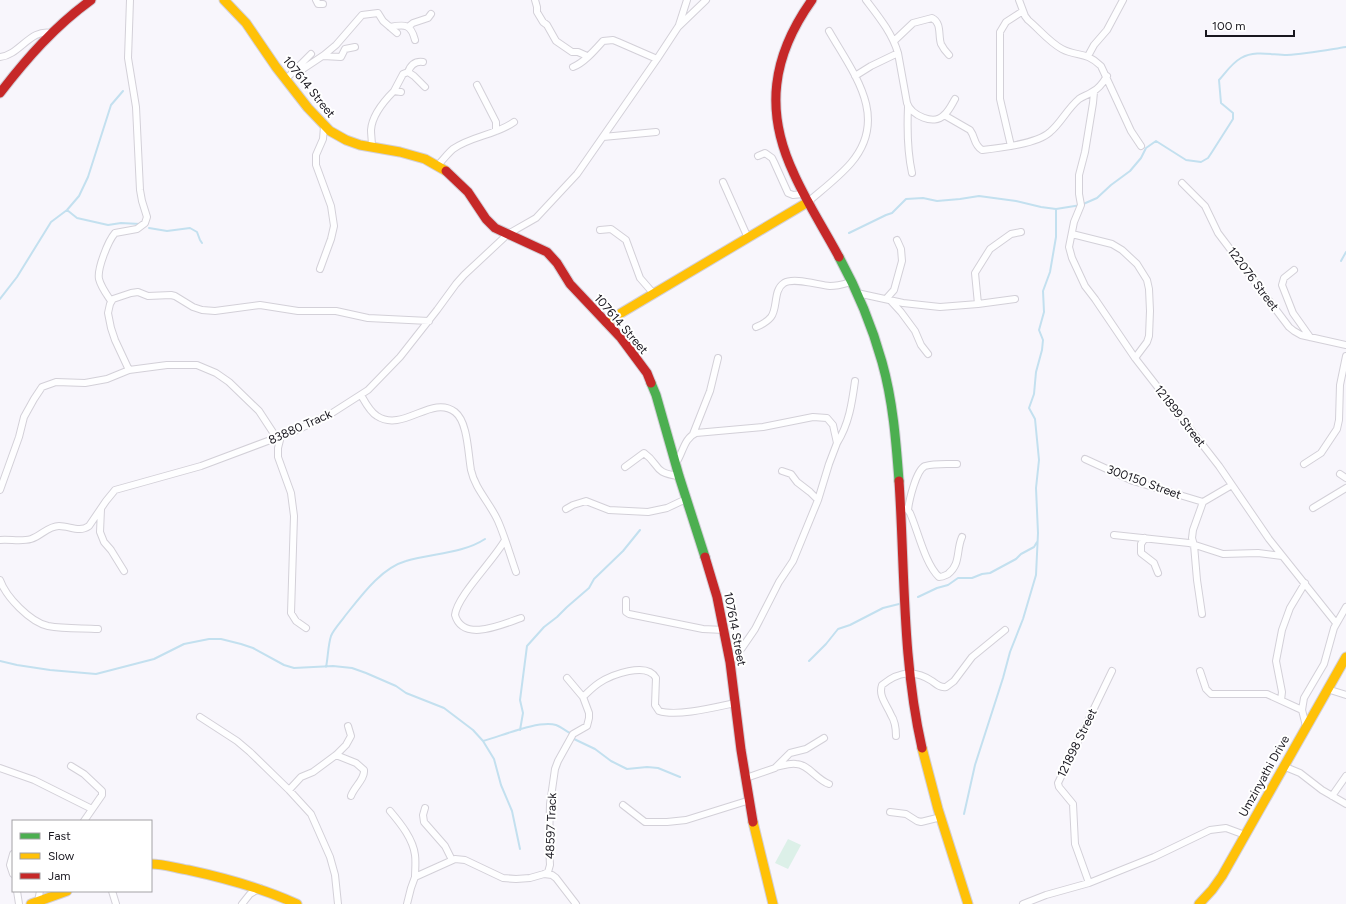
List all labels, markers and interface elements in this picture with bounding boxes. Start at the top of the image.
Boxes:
scale bar [1206,12,1294,38]
text: 100 m [1212,19,1246,33]
street label: 107614 Street [280,54,338,121]
street label: 122076 Street [1225,244,1282,314]
street label: 107614 Street [591,291,651,357]
street label: 121899 Street [1152,382,1209,450]
street label: 83880 Track [266,407,334,447]
street label: 300150 Street [1105,462,1183,502]
street label: 107614 Street [721,591,749,668]
street label: 121898 Street [1054,706,1100,780]
street label: Umzinyathi Drive [1236,732,1292,819]
street label: 48597 Track [543,792,559,859]
legend [12,820,152,892]
text: Fast [48,829,71,843]
text: Slow [48,849,75,863]
text: Jam [48,869,71,883]

